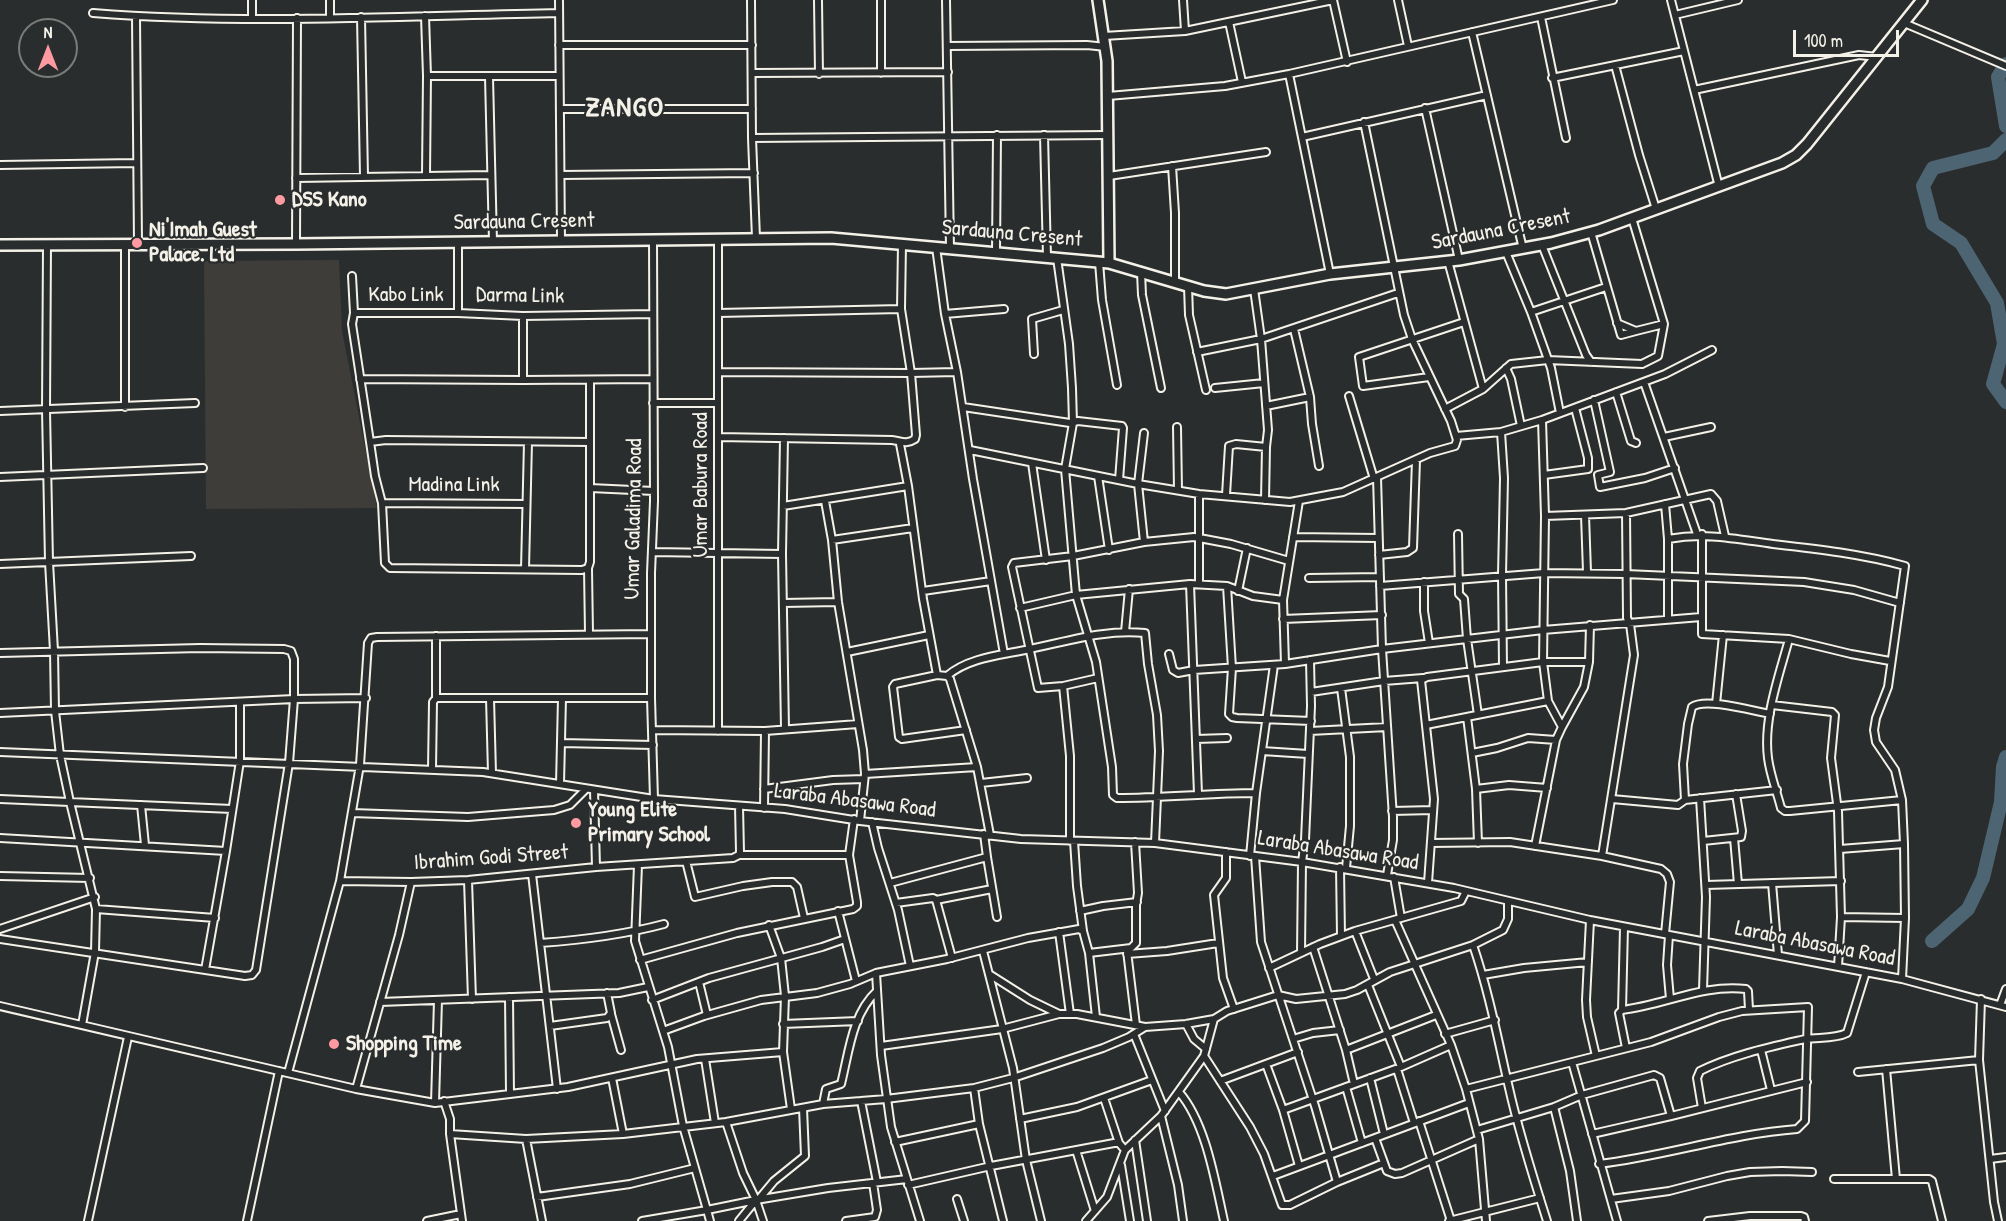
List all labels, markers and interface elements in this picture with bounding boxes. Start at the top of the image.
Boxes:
north arrow [18,18,78,78]
scale bar [1796,18,1902,56]
text: N [44,21,52,43]
text: 100 m [1804,28,1843,53]
district label: ZANGO [585,92,665,126]
place label: DSS Kano [292,187,367,213]
marker: DSS Kano [273,193,287,207]
street label: Sardauna Cresent [1429,204,1573,256]
street label: Sardauna Cresent [453,208,595,236]
street label: Sardauna Cresent [941,215,1083,253]
place label: Ni'Imah Guest Palace. Ltd [149,217,256,268]
marker: Ni'Imah Guest Palace. Ltd [130,236,144,250]
street label: Kabo Link [368,282,444,308]
street label: Darma Link [476,282,564,310]
street label: Umar Babura Road [688,412,714,558]
street label: Umar Galadima Road [619,438,649,600]
street label: Madina Link [408,472,500,498]
street label: Laraba Abasawa Road [773,778,937,824]
place label: Young Elite Primary School [588,797,710,848]
marker: Young Elite Primary School [569,816,583,830]
street label: Laraba Abasawa Road [1256,825,1420,877]
street label: Ibrahim Godi Street [413,839,569,877]
street label: Laraba Abasawa Road [1733,916,1897,972]
place label: Shopping Time [346,1031,462,1057]
marker: Shopping Time [327,1037,341,1051]

